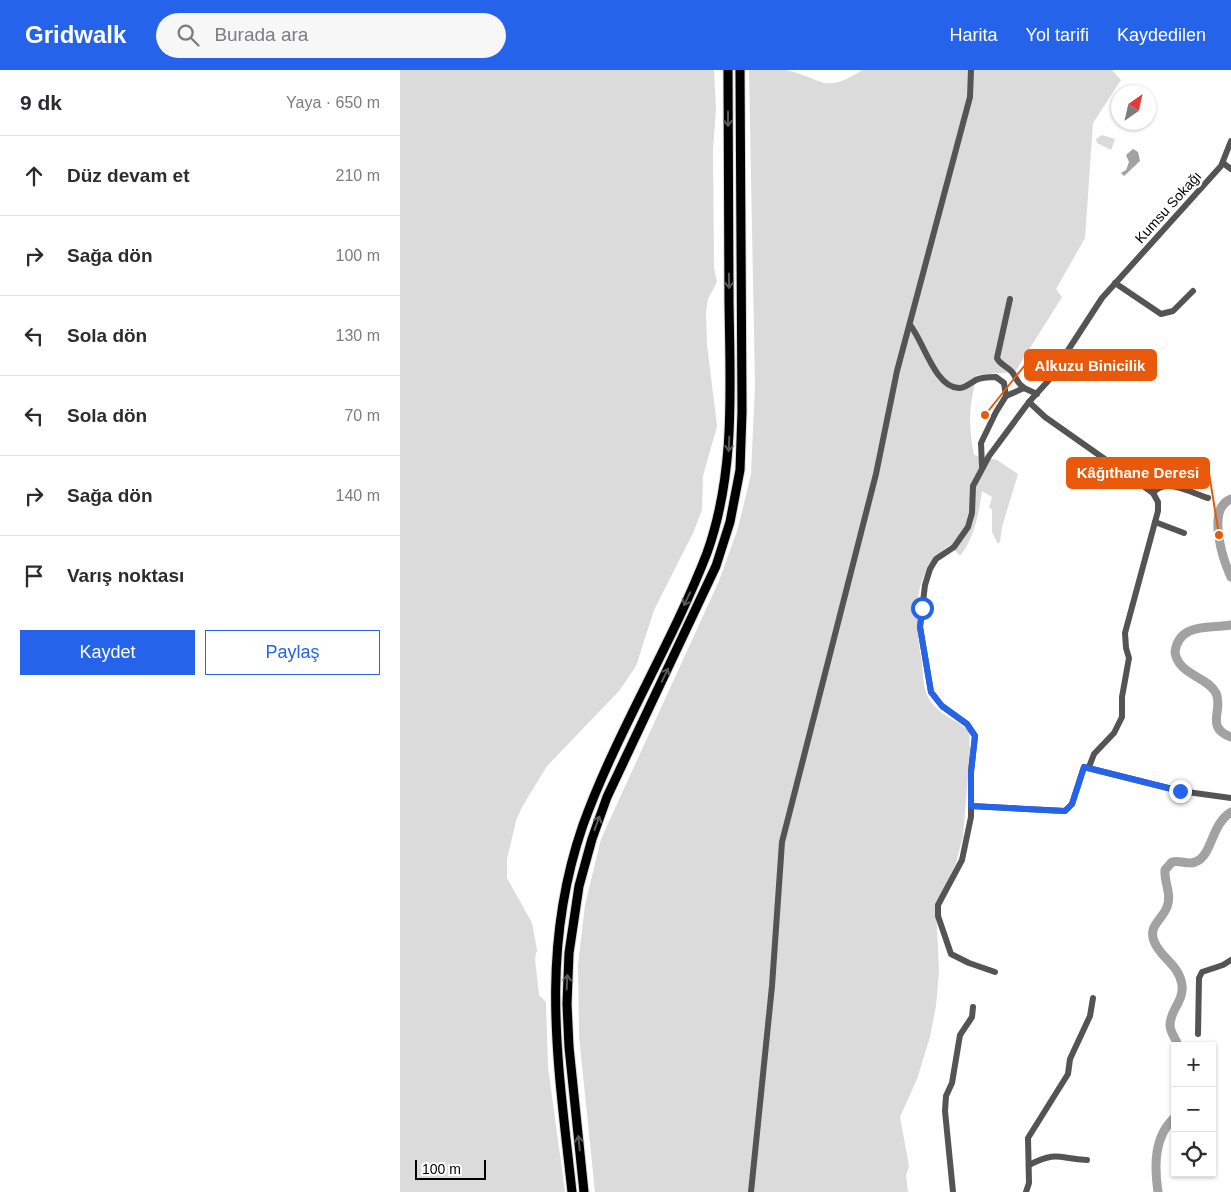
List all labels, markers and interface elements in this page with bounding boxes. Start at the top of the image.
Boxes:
search box [156,13,506,58]
text: Gridwalk [25,21,126,48]
icon: search [174,21,202,49]
text: Burada ara [214,24,308,45]
text: Harita [950,25,998,45]
text: Yol tarifi [1026,25,1089,45]
text: Kaydedilen [1117,25,1206,45]
north arrow [1111,85,1156,130]
text: 9 dk [20,91,62,114]
text: Yaya · 650 m [286,94,380,111]
one-way arrow [723,110,733,126]
icon: ahead [20,162,48,190]
text: Düz devam et [67,165,189,186]
text: 210 m [336,167,380,184]
street label: Kumsu Sokağı [1132,168,1204,246]
icon: right [20,242,48,270]
text: Sağa dön [67,245,153,266]
text: 100 m [336,247,380,264]
one-way arrow [724,272,734,289]
icon: left [20,322,48,350]
text: Sola dön [67,325,147,346]
text: 130 m [336,327,380,344]
callout: Alkuzu Binicilik [1025,350,1156,380]
text: Alkuzu Binicilik [1035,357,1146,374]
icon: left [20,402,48,430]
text: Sola dön [67,405,147,426]
text: 70 m [344,407,380,424]
one-way arrow [724,435,734,451]
callout: Kâğıthane Deresi [1067,458,1209,488]
text: Kâğıthane Deresi [1077,464,1199,481]
icon: right [20,482,48,510]
text: Sağa dön [67,485,153,506]
text: 140 m [336,487,380,504]
icon: arrive [20,562,48,590]
text: Varış noktası [67,565,184,586]
one-way arrow [681,591,691,606]
route start [911,597,934,620]
button: Kaydet [20,630,195,675]
button: Paylaş [205,630,380,675]
one-way arrow [660,668,670,683]
route end [1169,780,1192,803]
one-way arrow [593,815,602,831]
one-way arrow [562,974,572,990]
map controls [1171,1042,1216,1177]
button: + [1171,1042,1216,1087]
button: − [1171,1087,1216,1132]
button: locate [1171,1132,1216,1177]
one-way arrow [574,1136,584,1152]
scale bar [415,1157,486,1180]
text: 100 m [422,1161,461,1177]

